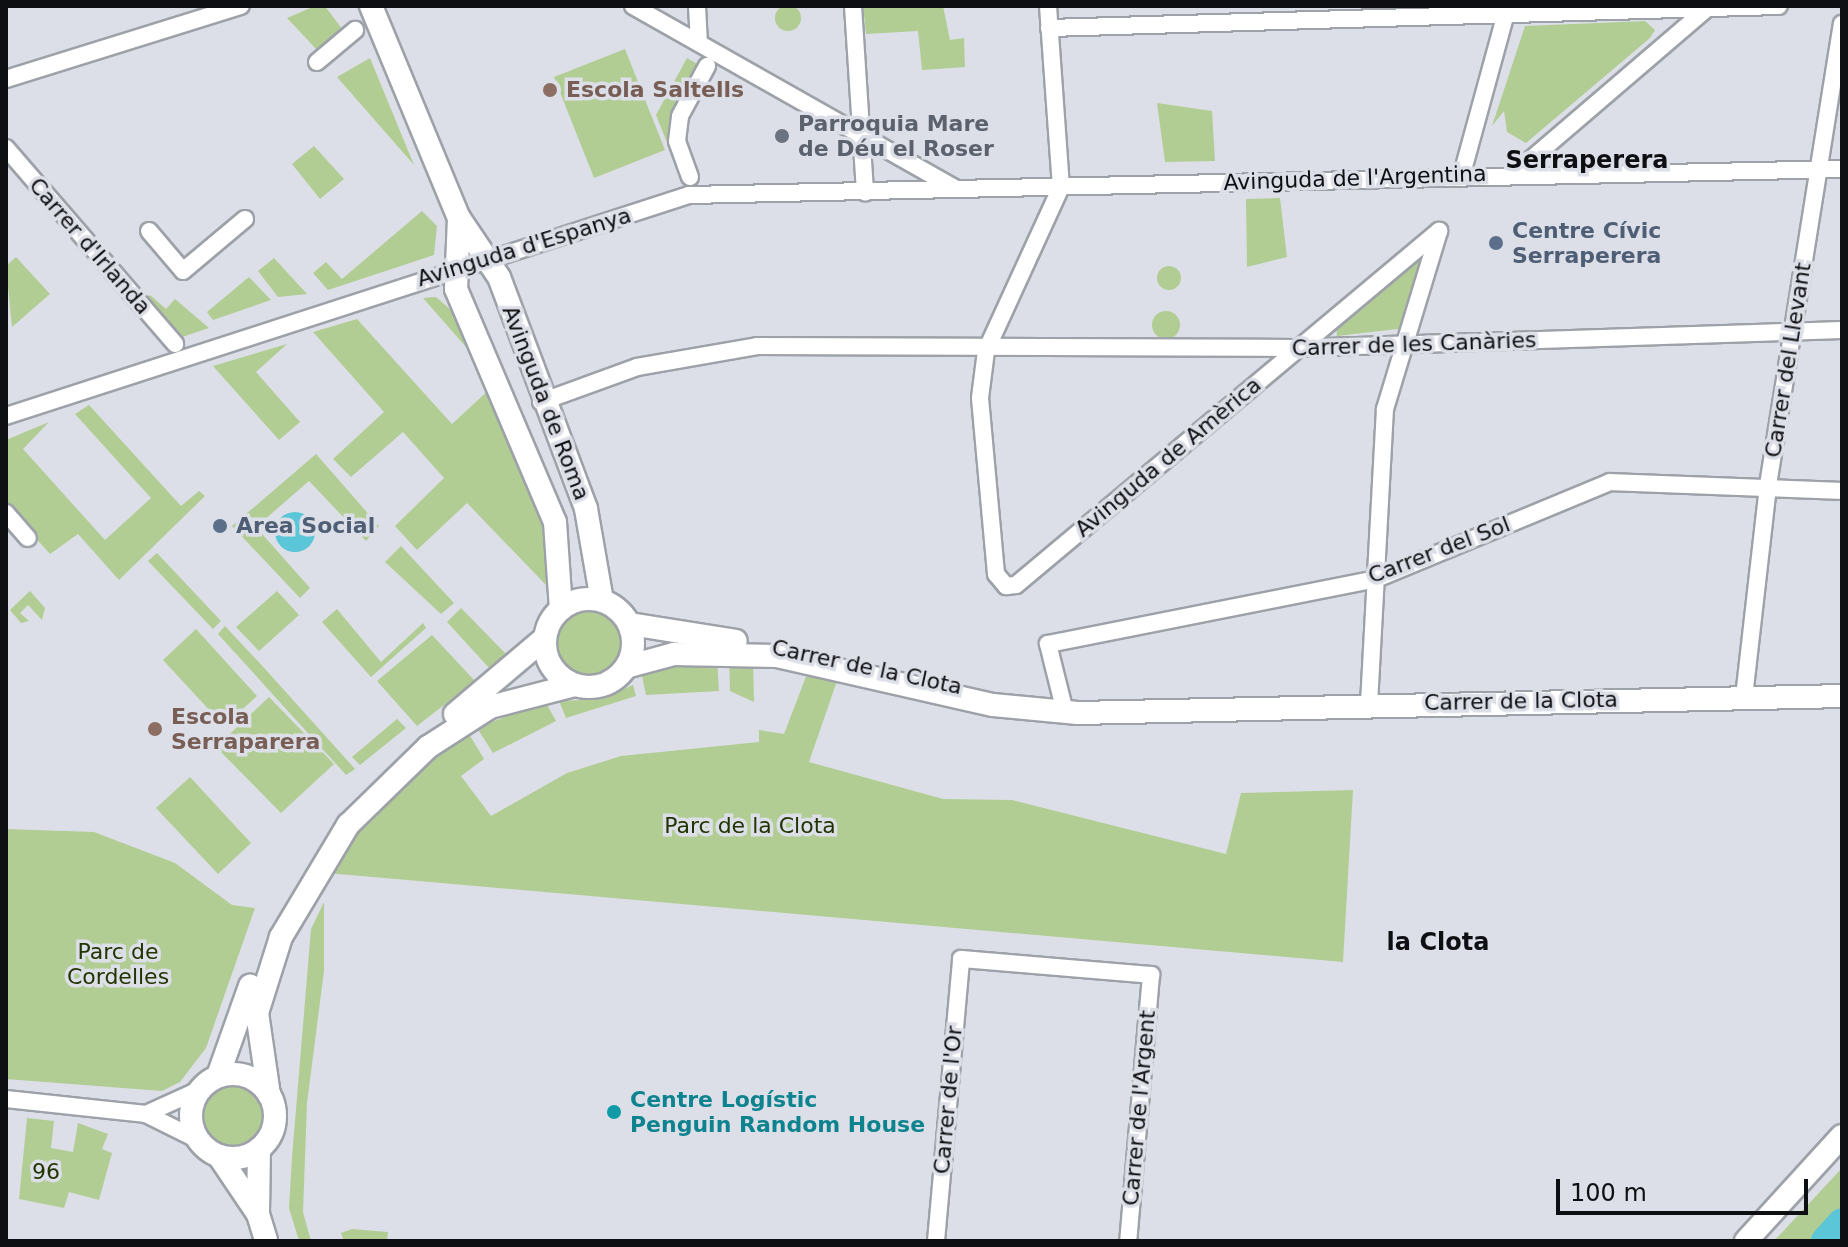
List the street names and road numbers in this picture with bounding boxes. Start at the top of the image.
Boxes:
street label: Avinguda de l'Argentina [1223,160,1487,196]
street label: Carrer d'Irlanda [24,172,156,320]
street label: Avinguda d'Espanya [414,202,634,292]
street label: Carrer del Llevant [1760,261,1816,459]
street label: Avinguda de Roma [497,302,595,504]
street label: Carrer de les Canàries [1291,327,1537,361]
street label: Avinguda de Amèrica [1070,372,1266,542]
street label: Carrer del Sol [1364,511,1514,589]
street label: Carrer de la Clota [769,634,965,700]
street label: Carrer de la Clota [1424,686,1618,716]
street label: Carrer de l'Argent [1117,1009,1161,1207]
street label: Carrer de l'Or [928,1025,968,1175]

